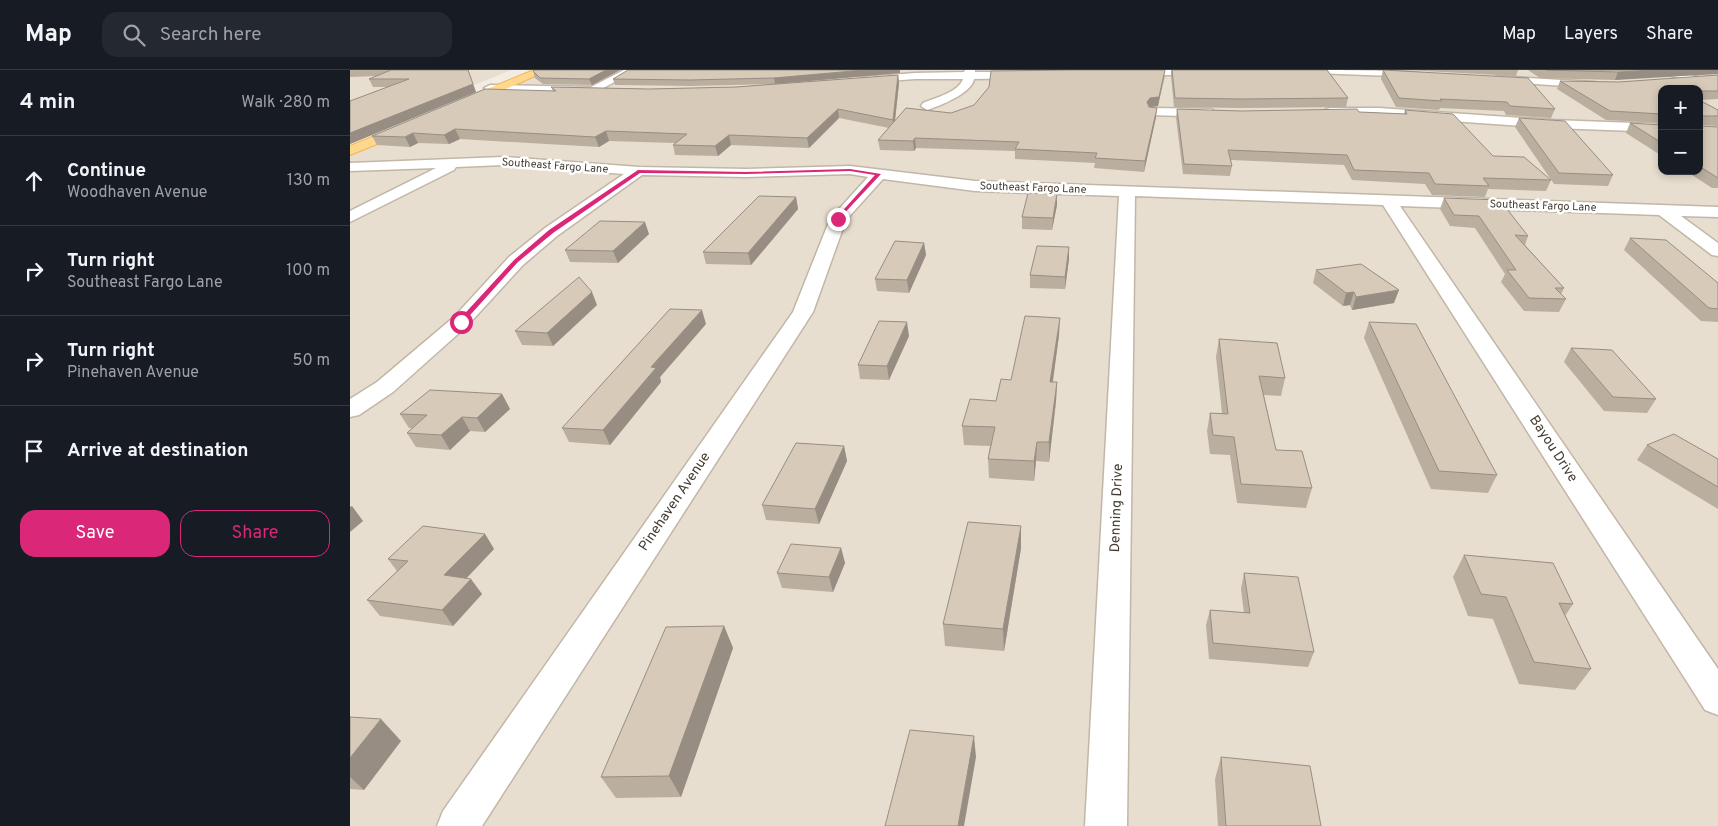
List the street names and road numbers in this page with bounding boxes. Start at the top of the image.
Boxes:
street label: Southeast Fargo Lane [501,155,609,177]
street label: Southeast Fargo Lane [979,179,1087,197]
street label: Southeast Fargo Lane [1489,197,1597,215]
street label: Bayou Drive [1525,412,1581,486]
street label: Pinehaven Avenue [636,449,714,555]
street label: Denning Drive [1107,463,1127,553]

